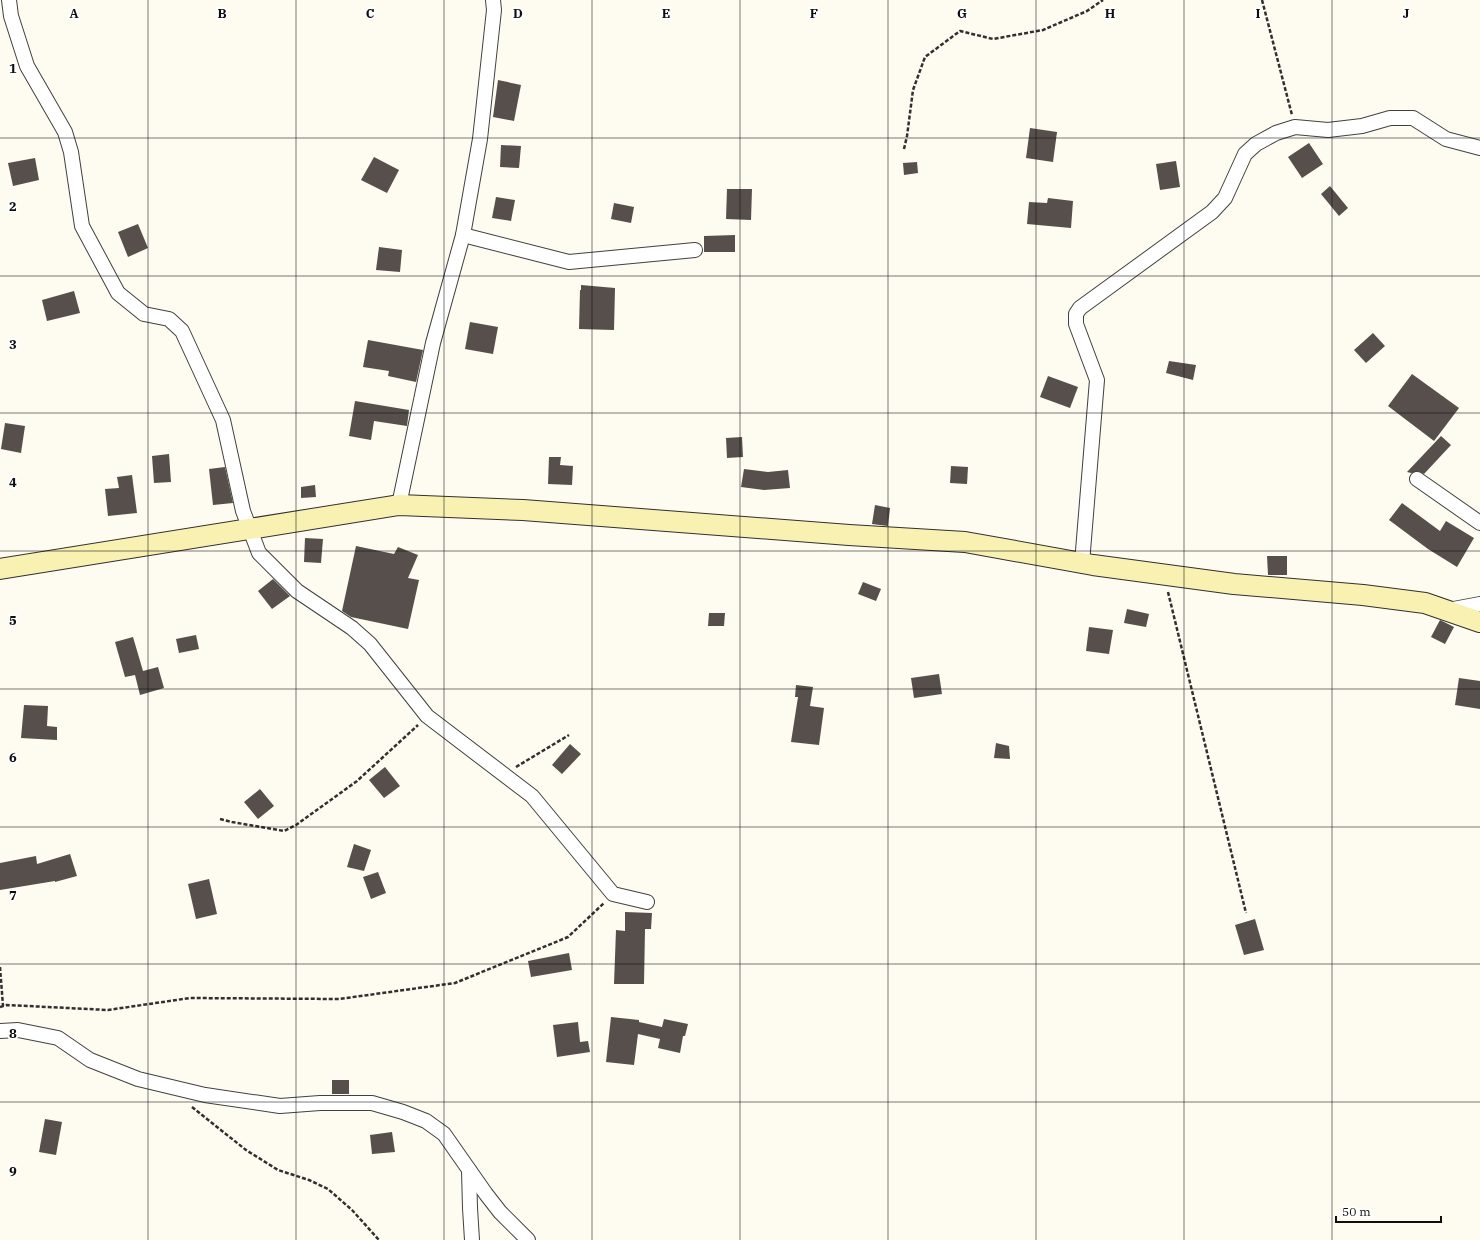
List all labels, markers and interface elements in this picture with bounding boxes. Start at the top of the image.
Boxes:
text: A [69,5,79,22]
text: B [217,5,227,22]
text: C [366,5,375,22]
text: D [513,5,523,22]
text: E [662,5,670,22]
text: F [810,5,818,22]
text: G [957,5,967,22]
text: H [1105,5,1116,22]
text: I [1256,5,1261,22]
text: J [1403,5,1410,22]
text: 1 [9,60,17,77]
text: 2 [9,198,17,215]
text: 3 [9,336,17,353]
text: 4 [9,474,17,491]
text: 5 [9,612,17,629]
text: 6 [9,749,17,766]
text: 7 [9,887,17,904]
text: 8 [9,1025,17,1042]
text: 9 [9,1163,17,1180]
scale bar [1336,1198,1441,1224]
text: 50 m [1342,1204,1371,1219]

